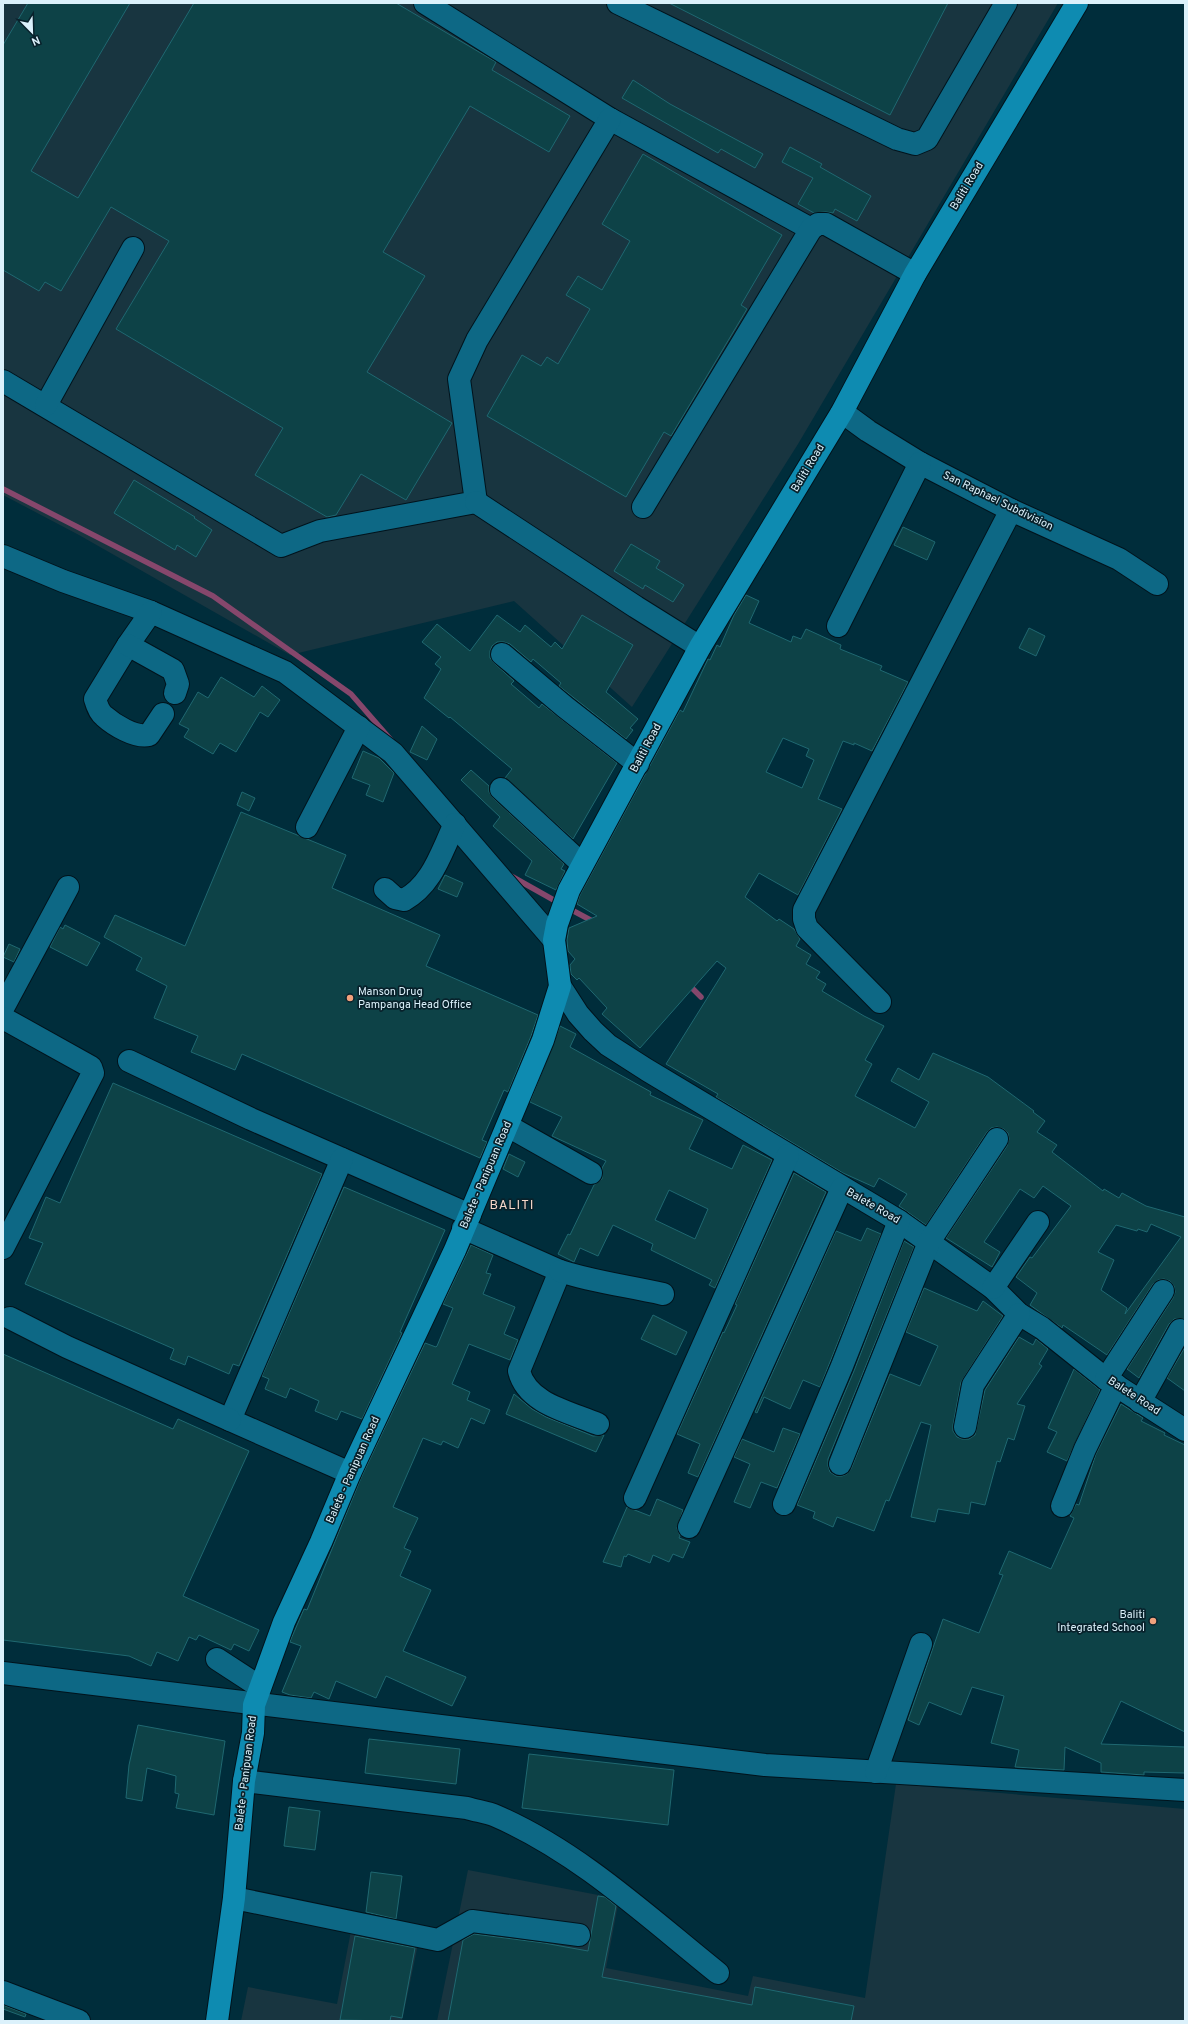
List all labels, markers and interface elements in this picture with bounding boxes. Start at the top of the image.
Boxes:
north arrow [12,12,52,52]
text: N [29,32,42,48]
street label: Baliti Road [947,159,987,213]
street label: Baliti Road [788,441,828,495]
street label: San Raphael Subdivision [941,468,1055,534]
street label: Baliti Road [627,721,665,775]
place label: Manson Drug Pampanga Head Office [358,985,472,1012]
marker: Manson Drug Pampanga Head Office [345,993,355,1003]
street label: Balete - Panipuan Road [457,1119,515,1231]
street label: Balete Road [844,1185,902,1227]
district label: BALITI [490,1198,534,1214]
street label: Balete Road [1105,1374,1163,1418]
street label: Balete - Panipuan Road [323,1414,383,1526]
place label: Baliti Integrated School [1057,1608,1145,1635]
marker: Baliti Integrated School [1148,1616,1158,1626]
street label: Balete - Panipuan Road [232,1715,260,1831]

